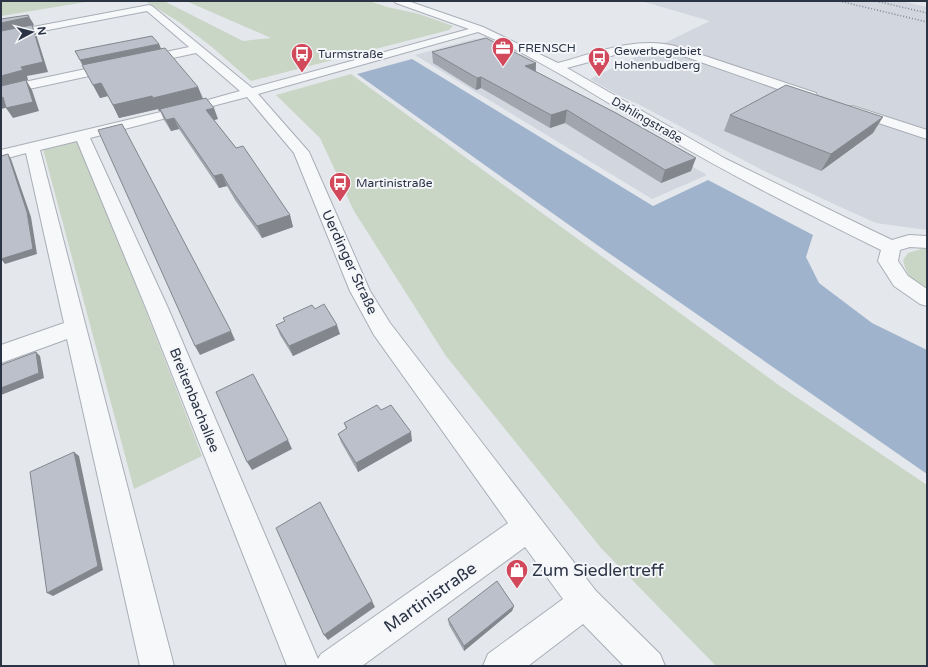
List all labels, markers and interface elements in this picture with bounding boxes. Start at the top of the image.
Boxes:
north arrow [12,12,52,52]
text: N [34,26,48,36]
office icon: FRENSCH [490,35,516,68]
bus stop icon: Turmstraße [289,41,315,74]
place label: FRENSCH [518,41,576,55]
place label: Gewerbegebiet Hohenbudberg [614,44,702,72]
bus stop icon: Gewerbegebiet Hohenbudberg [586,45,612,78]
place label: Turmstraße [318,47,383,61]
street label: Dahlingstraße [609,94,685,146]
bus stop icon: Martinistraße [327,170,353,203]
place label: Martinistraße [356,176,433,190]
street label: Uerdinger Straße [318,207,381,317]
street label: Breitenbachallee [166,345,223,455]
shop icon: Zum Siedlertreff [504,557,530,590]
street label: Martinistraße [380,558,481,637]
place label: Zum Siedlertreff [532,560,665,581]

